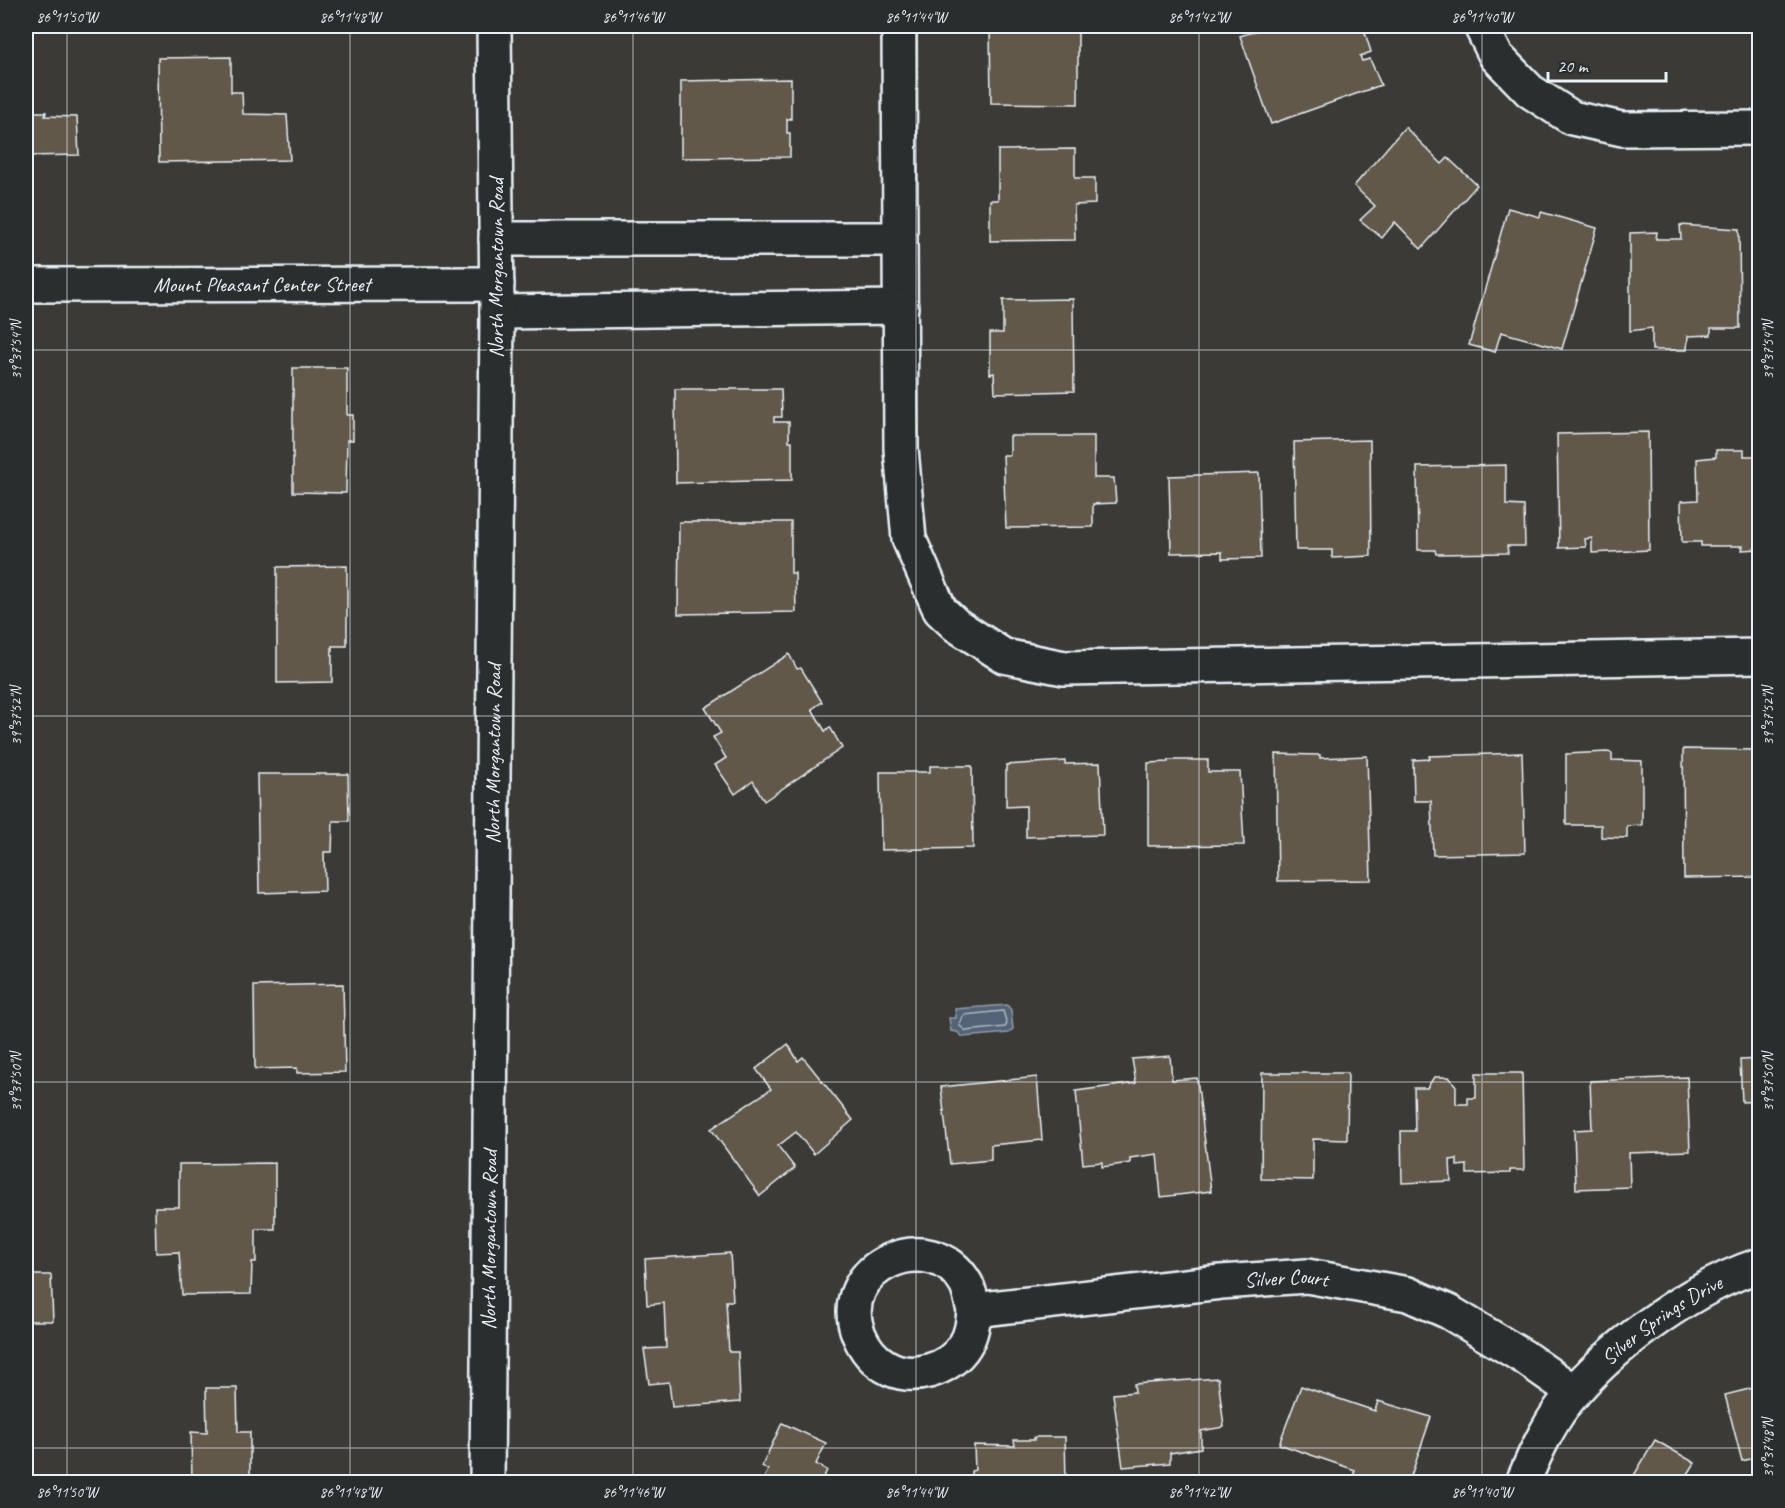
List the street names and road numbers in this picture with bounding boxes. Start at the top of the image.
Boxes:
street label: North Morgantown Road [483,174,509,358]
street label: Mount Pleasant Center Street [154,271,373,298]
street label: North Morgantown Road [479,660,507,844]
street label: North Morgantown Road [475,1146,503,1330]
street label: Silver Court [1243,1263,1332,1293]
street label: Silver Springs Drive [1596,1269,1727,1371]

